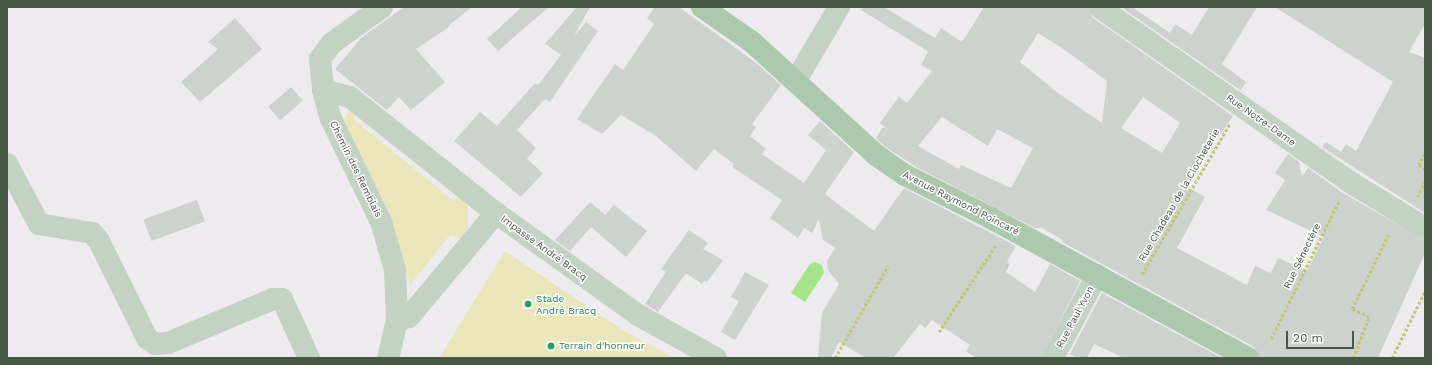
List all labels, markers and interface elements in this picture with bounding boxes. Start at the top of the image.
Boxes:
street label: Rue Notre-Dame [1224,92,1298,148]
street label: Chemin des Remblais [327,119,385,219]
street label: Rue Chadeau de la Clocheterie [1136,127,1222,263]
street label: Avenue Raymond Poincaré [901,168,1021,238]
street label: Impasse André Bracq [498,213,590,283]
street label: Rue Sénectère [1281,221,1323,291]
street label: Rue Paul Yvon [1053,284,1097,350]
place label: Stade André Bracq [536,292,596,316]
marker: Stade André Bracq [523,299,533,309]
scale bar [1288,323,1356,349]
text: 20 m [1293,331,1323,345]
place label: Terrain d'honneur [559,340,645,352]
marker: Terrain d'honneur [546,341,556,351]

